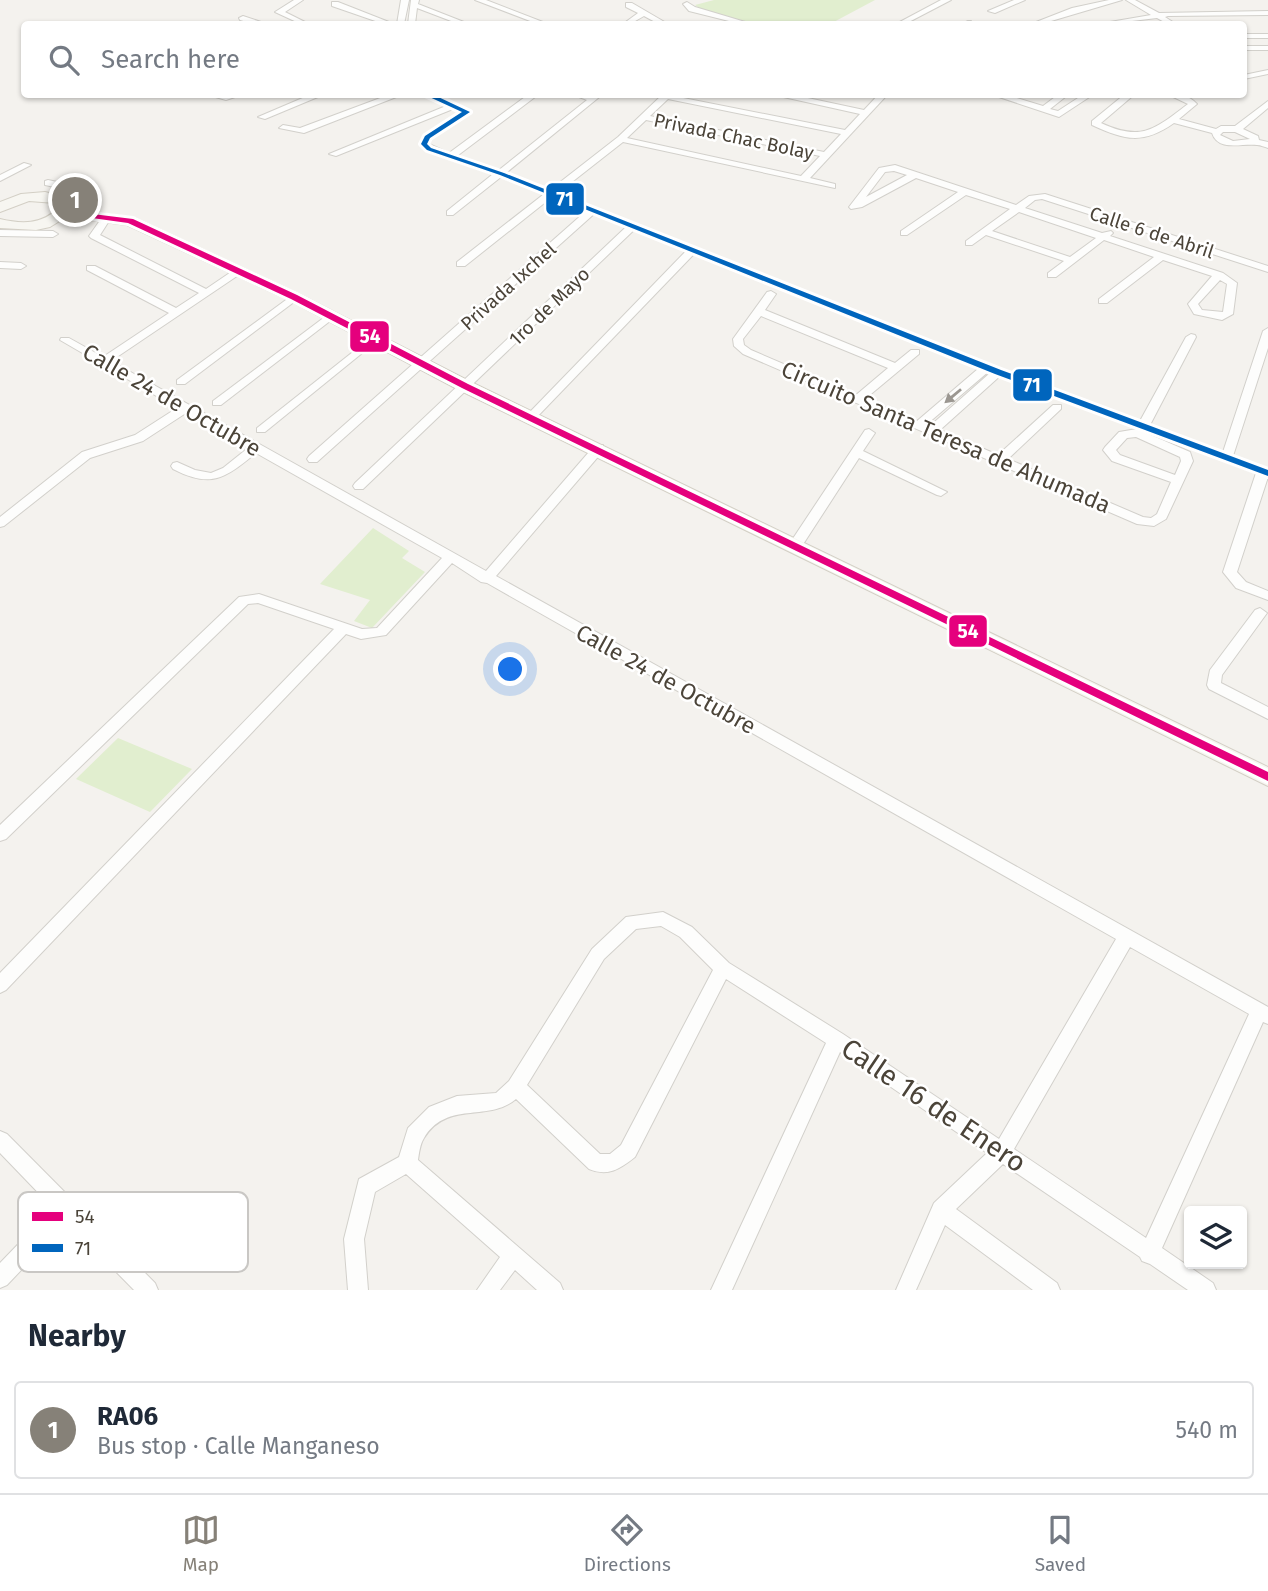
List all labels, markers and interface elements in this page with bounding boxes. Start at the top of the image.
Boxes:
search box [21,21,1247,98]
icon: search [45,41,83,79]
text: Search here [101,44,240,75]
street label: Privada Chac Bolay [652,108,817,165]
pin: 1 [52,174,98,226]
line badge: 71 [545,182,585,216]
text: 71 [556,188,574,211]
street label: Calle 6 de Abril [1087,202,1217,264]
street label: Privada Ixchel [456,237,561,335]
street label: 1ro de Mayo [504,262,594,350]
line badge: 54 [349,320,390,353]
text: 54 [360,325,381,348]
street label: Calle 24 de Octubre [78,338,266,462]
street label: Circuito Santa Teresa de Ahumada [777,355,1115,519]
line badge: 71 [1012,368,1053,402]
text: 71 [1023,374,1041,397]
one-way arrow [945,388,962,403]
line badge: 54 [948,614,988,648]
street label: Calle 24 de Octubre [571,618,761,740]
text: 54 [958,620,979,643]
your location [493,652,527,686]
street label: Calle 16 de Enero [835,1031,1032,1179]
legend [18,1192,248,1272]
text: 54 [75,1205,95,1228]
map controls [1184,1206,1247,1269]
button: layers [1184,1206,1247,1269]
text: 71 [75,1237,91,1260]
text: Nearby [28,1318,126,1354]
text: RA06 [97,1401,158,1432]
text: 1 [48,1416,58,1444]
text: 540 m [1176,1416,1238,1444]
text: Bus stop · Calle Manganeso [97,1432,380,1460]
tab: Map [182,1511,220,1576]
tab: Directions [584,1511,671,1576]
tab: Saved [1035,1511,1086,1576]

